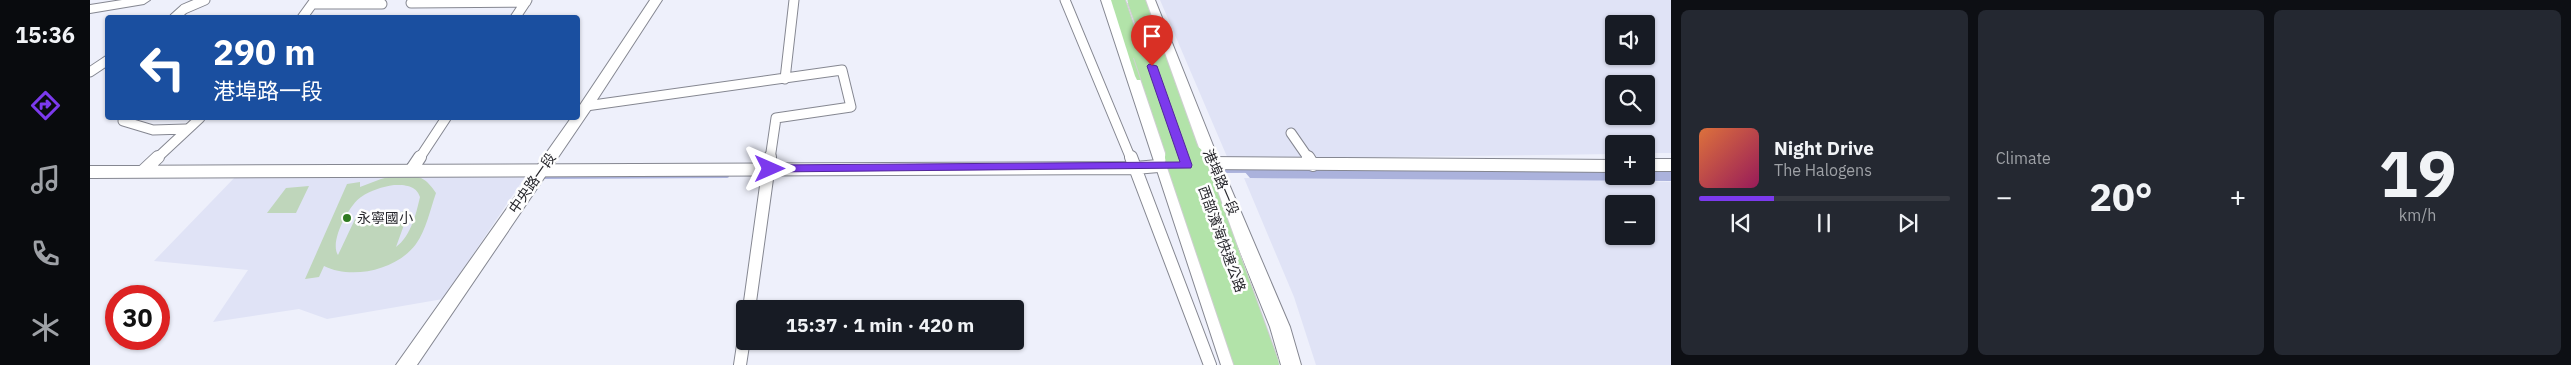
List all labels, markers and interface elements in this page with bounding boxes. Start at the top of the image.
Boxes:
pin [1131,15,1173,66]
map controls [1605,15,1655,245]
button: sound [1605,15,1655,65]
text: 15:36 [15,20,75,49]
icon: arrive [1138,22,1166,50]
text: 290 m [213,29,316,75]
icon: left [130,35,195,100]
button: search [1605,75,1655,125]
text: 港埠路一段 [213,76,323,105]
icon: directions [28,88,63,123]
text: 19 [2379,130,2457,215]
button: + [1605,135,1655,185]
text: Night Drive [1774,136,1874,160]
position arrow [743,142,795,194]
street label: 港埠路一段 [1199,146,1243,218]
text: Climate [1996,148,2051,168]
street label: 中央路一段 [505,149,559,217]
text: The Halogens [1774,160,1872,180]
icon: music [28,162,63,197]
text: 20° [2089,172,2153,221]
text: − [1996,178,2012,215]
text: + [2230,178,2246,215]
street label: 西部濱海快速公路 [1194,183,1250,295]
button: − [1605,195,1655,245]
text: km/h [2399,205,2436,225]
place label: 永寧國小 [357,209,413,227]
icon: previous [1727,209,1755,237]
icon: pause [1810,209,1838,237]
icon: next [1894,209,1922,237]
marker: 永寧國小 [341,212,353,224]
icon: phone [28,236,63,271]
speed limit sign: 30 [105,285,170,350]
icon: climate [28,310,63,345]
text: 15:37 · 1 min · 420 m [786,313,974,337]

